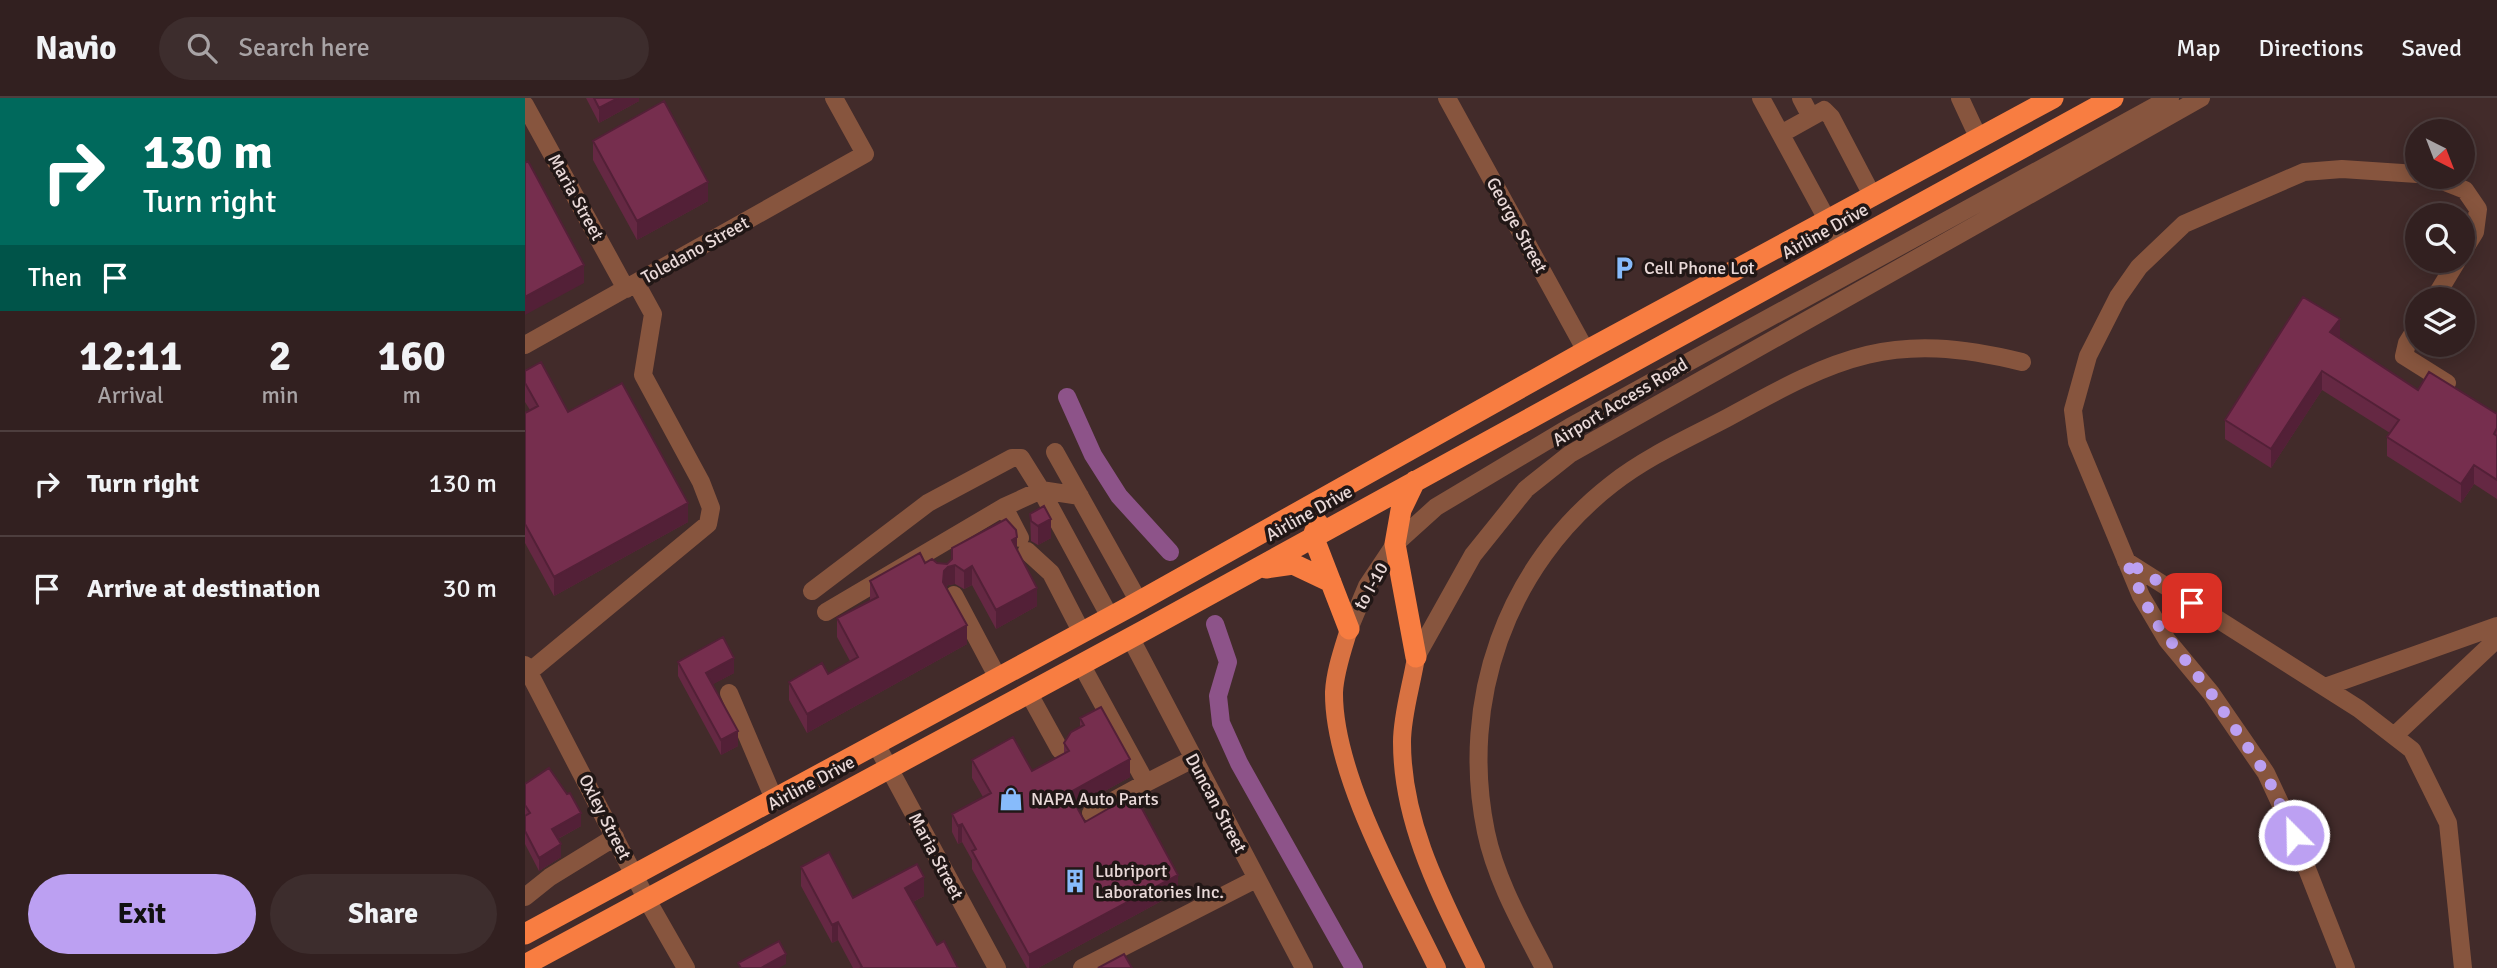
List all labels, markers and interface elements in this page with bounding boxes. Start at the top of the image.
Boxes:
search box [159,17,649,80]
text: Navio [35,28,117,69]
icon: search [183,29,221,67]
text: Search here [239,32,370,64]
text: Map [2176,33,2221,63]
text: Directions [2259,33,2364,63]
text: Saved [2402,33,2462,63]
north arrow [2405,119,2475,189]
map controls [2405,119,2475,357]
text: 130 m [143,122,273,182]
icon: right [28,126,119,217]
street label: Maria Street [543,150,609,244]
street label: George Street [1482,173,1552,277]
text: Turn right [143,182,276,221]
street label: Airline Drive [1778,198,1872,264]
button: search [2405,203,2475,273]
street label: Toledano Street [637,211,753,289]
parking icon: Cell Phone Lot [1610,254,1638,282]
place label: Cell Phone Lot [1644,257,1755,279]
icon: arrive [96,259,134,297]
text: Then [28,262,82,294]
button: layers [2405,287,2475,357]
text: 12:11 [79,331,182,382]
text: 2 [269,331,291,382]
text: 160 [378,331,446,382]
street label: Airport Access Road [1549,353,1691,451]
text: Arrival [98,381,164,410]
text: min [261,381,299,410]
text: m [403,381,421,410]
icon: right [28,465,66,503]
text: Turn right [87,468,199,500]
text: 130 m [428,468,497,500]
street label: Airline Drive [1262,480,1356,546]
street label: to I-10 [1349,559,1393,613]
icon: arrive [28,570,66,608]
text: Arrive at destination [87,573,320,605]
text: 30 m [442,573,497,605]
pin [2162,573,2222,633]
icon: arrive [2173,584,2211,622]
street label: Duncan Street [1181,749,1251,857]
street label: Airline Drive [764,751,858,815]
street label: Oxley Street [574,771,636,863]
shop icon: NAPA Auto Parts [997,785,1025,813]
place label: NAPA Auto Parts [1031,788,1159,810]
position arrow [2257,798,2331,872]
street label: Maria Street [904,809,968,903]
place label: Lubriport Laboratories Inc. [1095,860,1224,903]
building icon: Lubriport Laboratories Inc. [1061,867,1089,895]
button: Exit [28,874,256,954]
button: Share [270,874,497,954]

